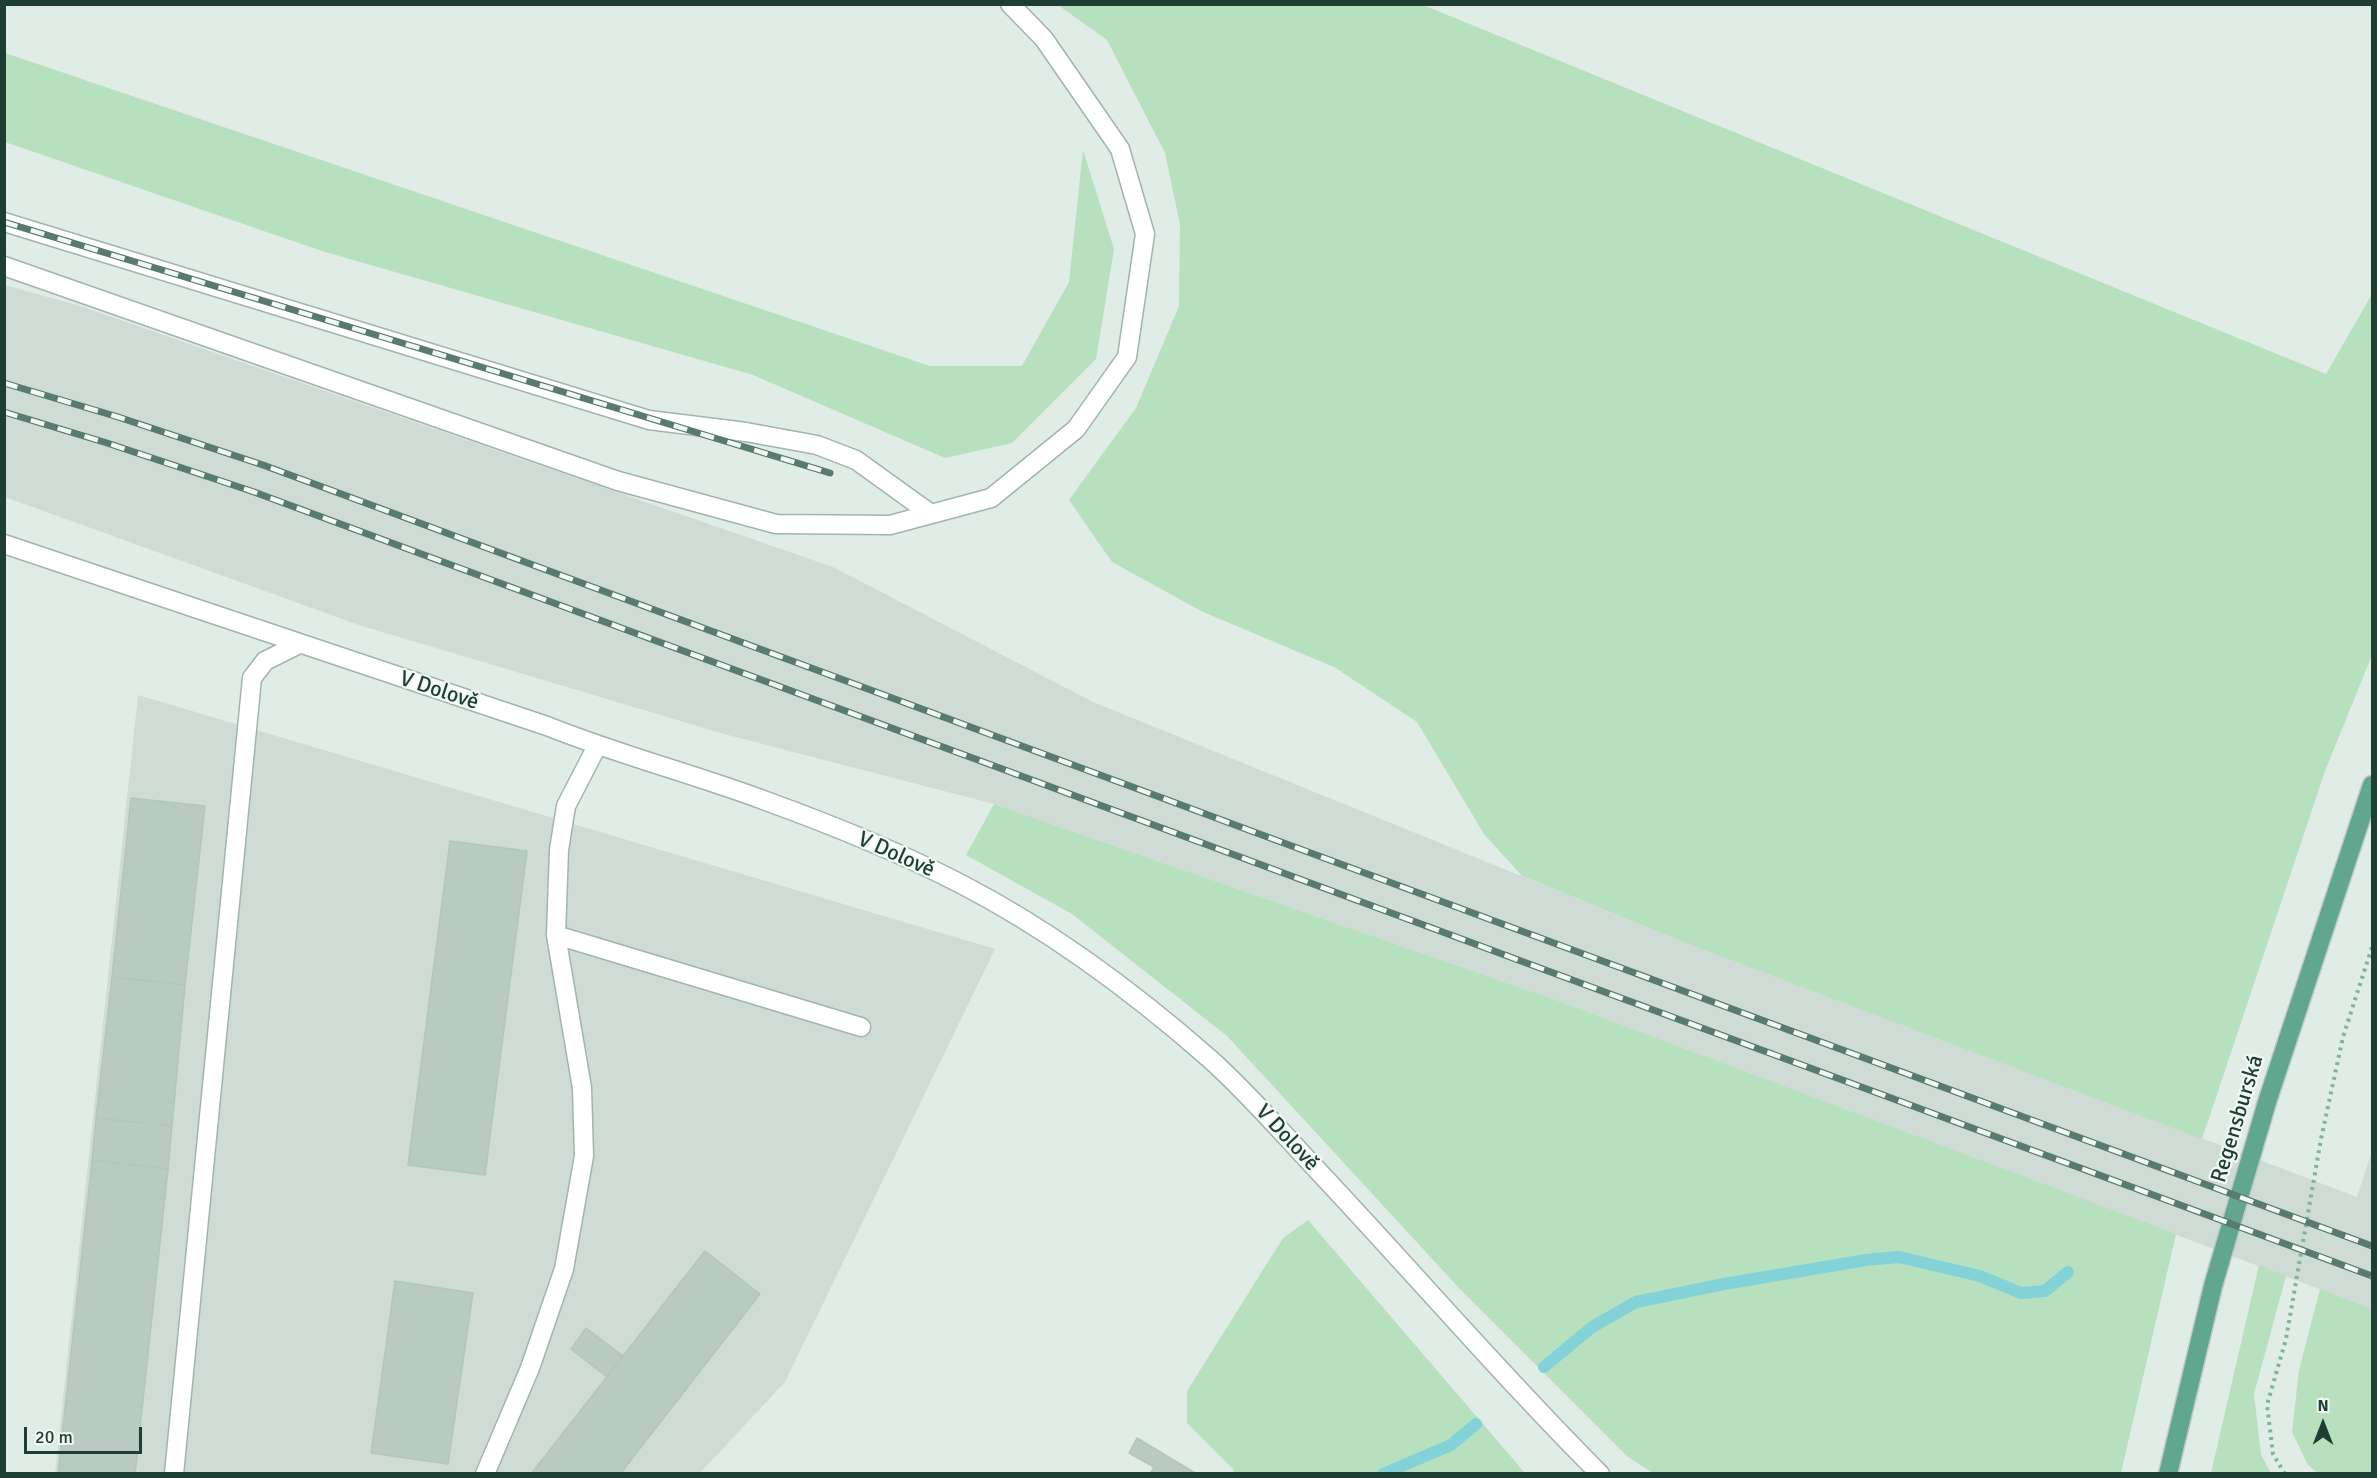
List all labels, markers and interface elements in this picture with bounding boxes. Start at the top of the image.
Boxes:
street label: V Dolově [396,666,482,716]
street label: V Dolově [853,826,939,884]
street label: Regensburská [2206,1052,2270,1186]
street label: V Dolově [1250,1099,1324,1177]
north arrow [2293,1394,2353,1454]
text: N [2317,1396,2329,1416]
scale bar [27,1415,146,1453]
text: 20 m [35,1426,73,1448]

